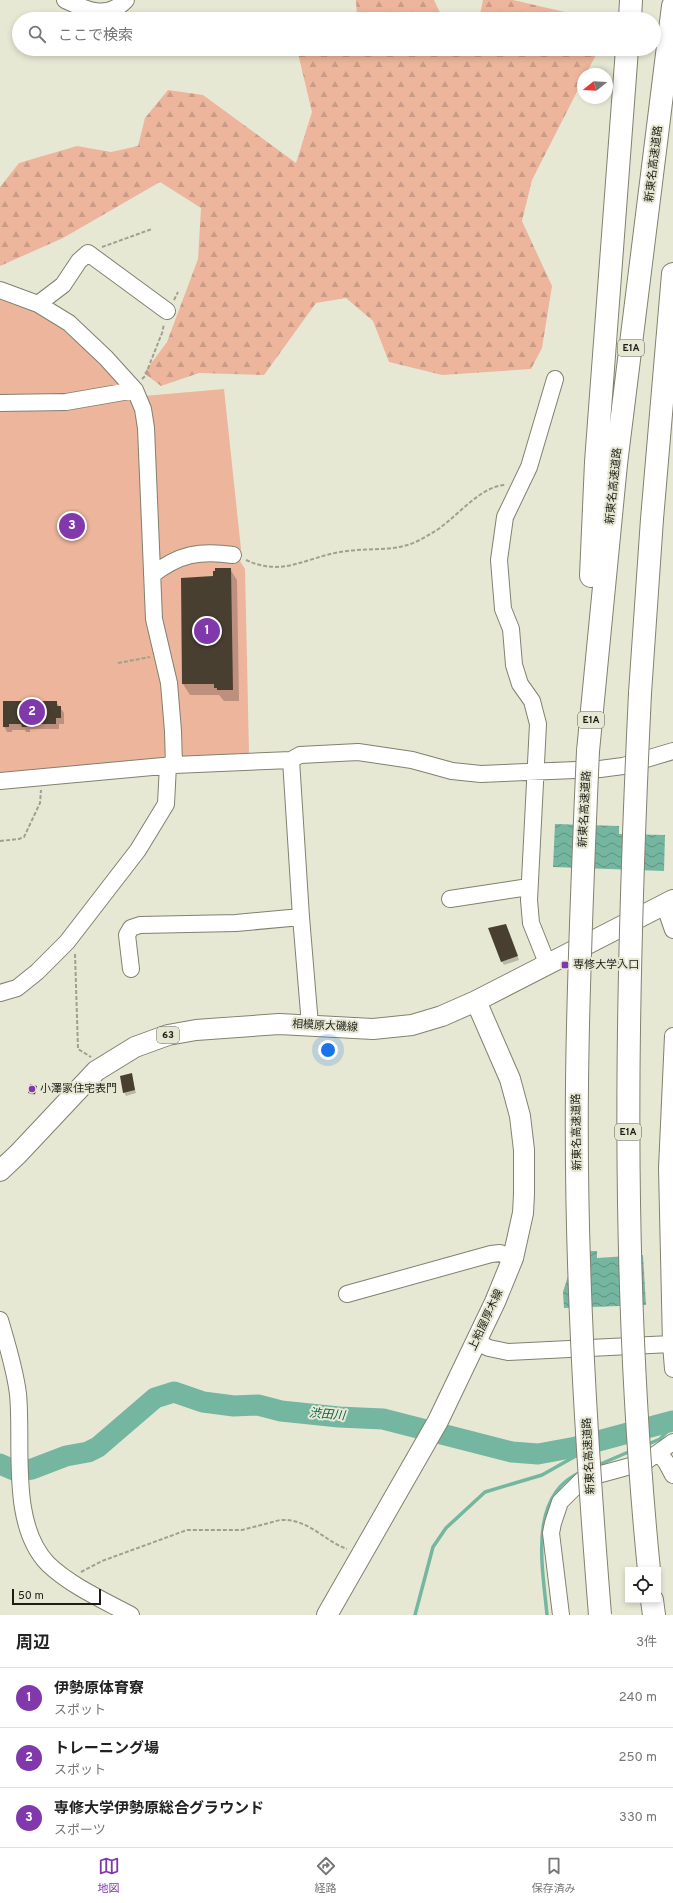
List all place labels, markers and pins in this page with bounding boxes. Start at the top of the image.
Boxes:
pin: 3 [59,511,85,541]
pin: 1 [194,616,220,646]
pin: 2 [19,697,45,727]
place label: 専修大学入口 [573,958,639,972]
marker: 専修大学入口 [560,960,570,970]
place label: 小澤家住宅表門 [40,1082,117,1096]
marker: 小澤家住宅表門 [27,1084,37,1094]

